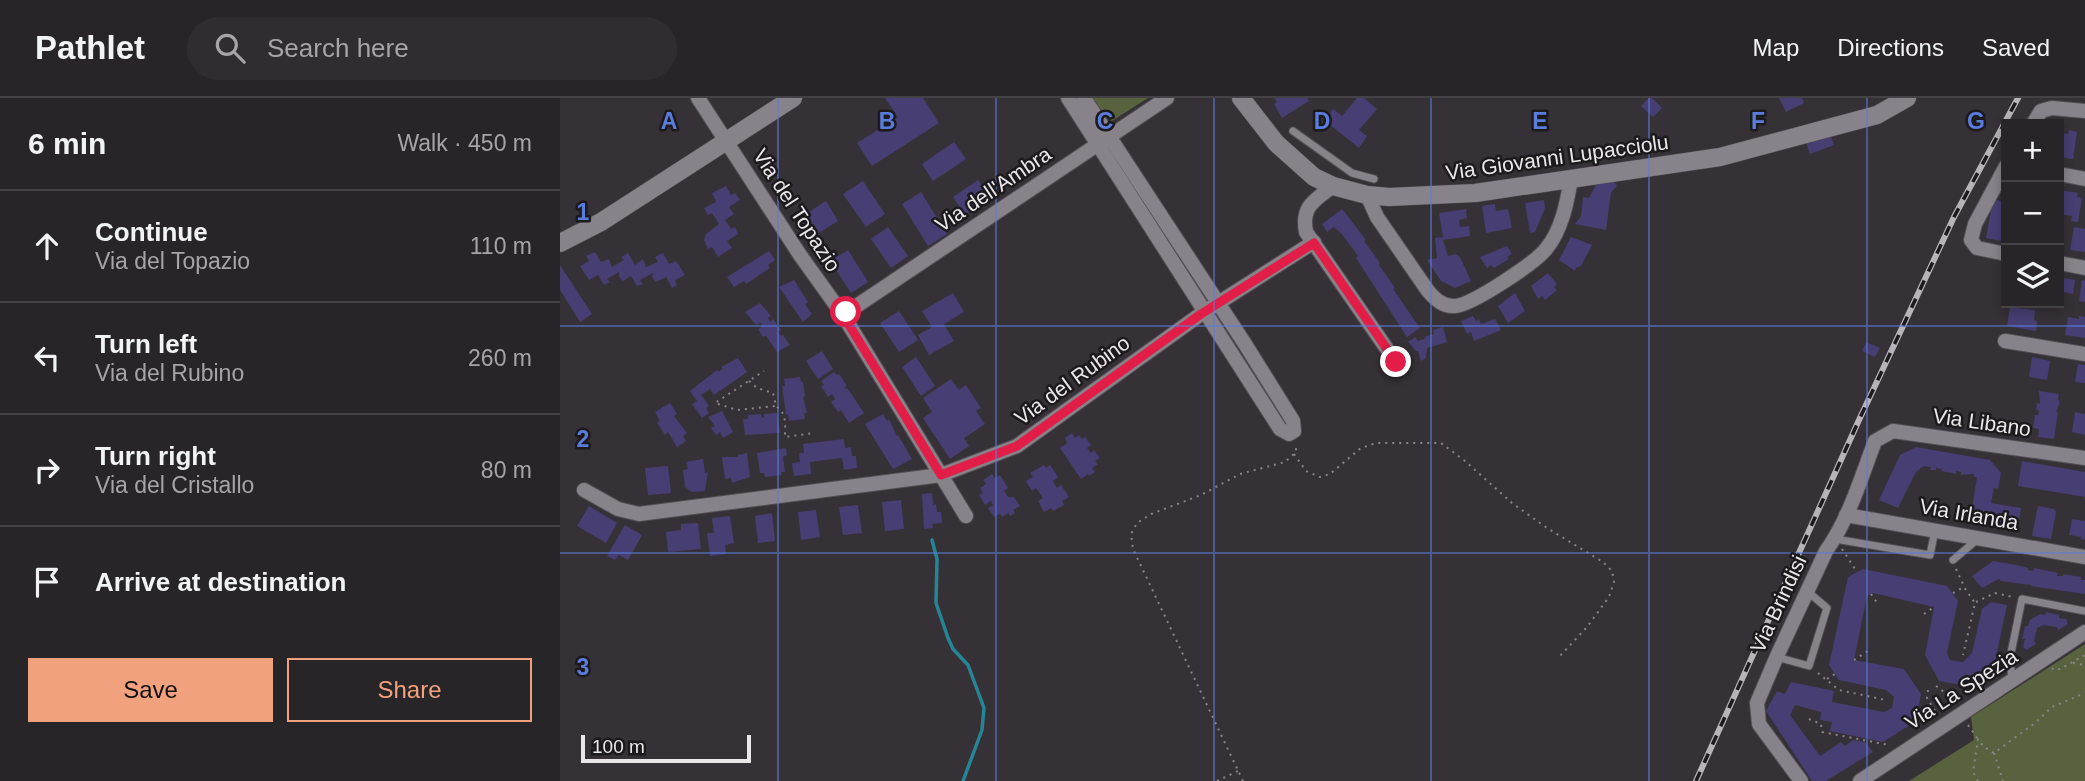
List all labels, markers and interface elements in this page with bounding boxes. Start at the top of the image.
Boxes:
search box [187,17,677,80]
text: Pathlet [35,29,145,66]
icon: search [211,29,249,67]
text: Search here [267,33,409,63]
text: Map [1753,34,1799,61]
text: Directions [1837,34,1944,61]
text: Saved [1982,34,2050,61]
text: A [661,108,677,134]
text: B [879,108,895,134]
text: C [1097,108,1113,134]
text: D [1314,108,1330,134]
text: E [1532,108,1548,134]
text: F [1751,108,1765,134]
text: G [1967,108,1985,134]
map controls [2001,119,2064,308]
button: + [2001,119,2064,182]
text: 6 min [28,127,106,160]
text: Walk · 450 m [397,130,532,156]
street label: Via Giovanni Lupacciolu [1444,130,1670,184]
street label: Via dell'Ambra [931,142,1055,236]
street label: Via del Topazio [749,144,845,276]
button: − [2001,182,2064,245]
text: 1 [577,199,590,225]
text: Continue [95,217,208,247]
icon: ahead [28,227,66,265]
text: 110 m [470,233,532,259]
button: layers [2001,245,2064,308]
text: Via del Topazio [95,248,250,274]
route start [830,296,861,327]
text: Turn left [95,329,197,359]
street label: Via del Rubino [1010,331,1134,429]
icon: left [28,339,66,377]
text: 260 m [468,345,532,371]
route end [1380,346,1411,377]
text: Via del Rubino [95,360,244,386]
street label: Via Libano [1931,404,2033,440]
text: 2 [577,426,589,452]
text: Turn right [95,441,216,471]
icon: right [28,451,66,489]
text: 80 m [481,457,532,483]
text: Via del Cristallo [95,472,254,498]
street label: Via Irlanda [1918,494,2021,534]
street label: Via Brindisi [1745,552,1811,656]
icon: arrive [28,563,66,601]
text: Arrive at destination [95,567,346,597]
street label: Via La Spezia [1901,644,2022,734]
text: 3 [577,654,589,680]
button: Save [28,658,273,722]
button: Share [287,658,532,722]
scale bar [581,732,751,764]
text: 100 m [592,736,645,757]

